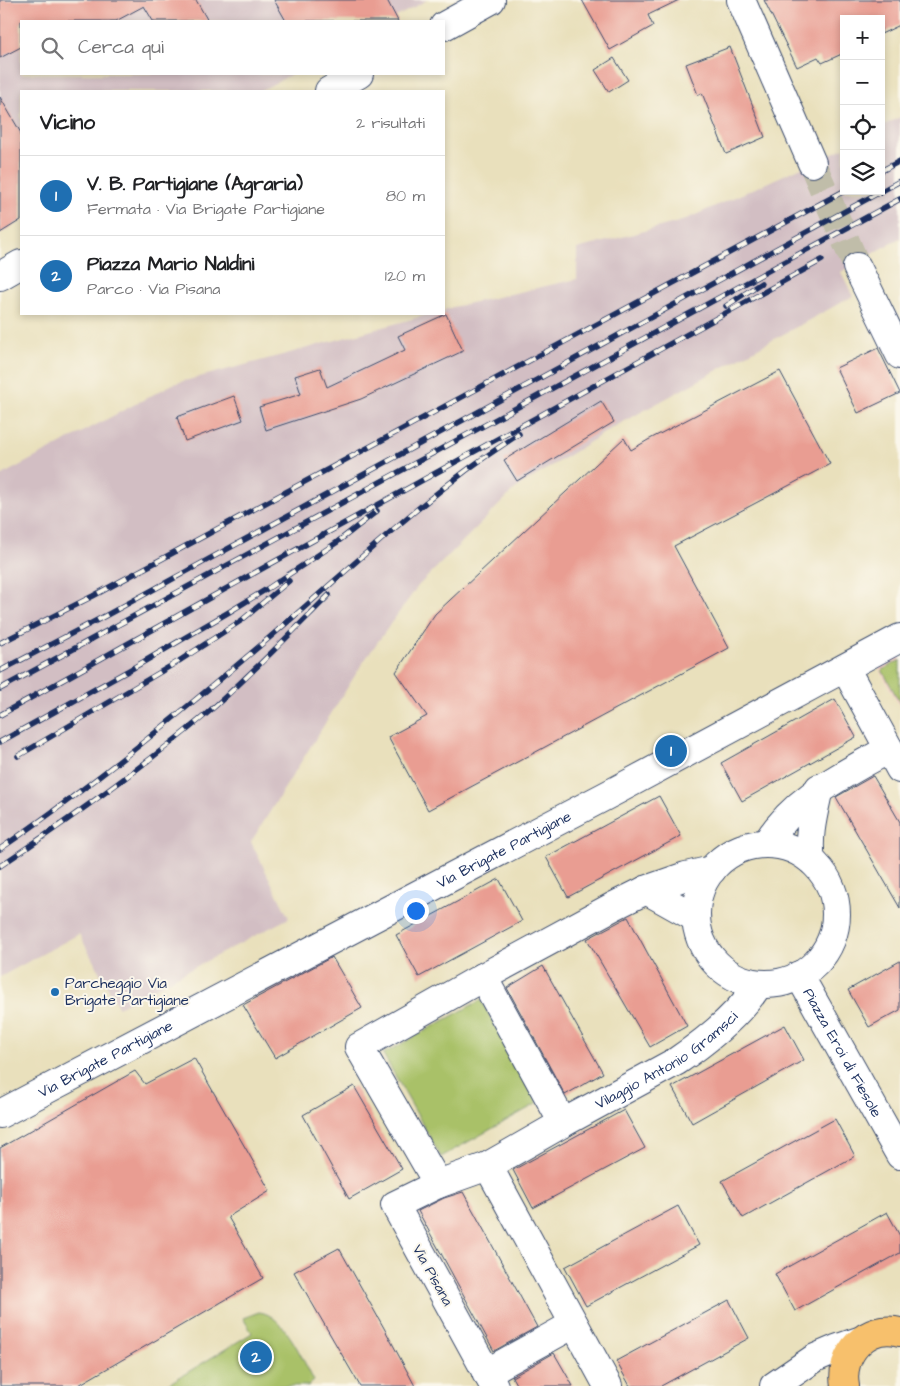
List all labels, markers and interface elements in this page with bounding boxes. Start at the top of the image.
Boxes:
map controls [840,15,885,195]
button: + [840,15,885,60]
search box [20,20,445,75]
icon: search [38,34,66,62]
text: Cerca qui [78,34,164,61]
button: − [840,60,885,105]
button: locate [840,105,885,150]
text: Vicino [40,108,95,137]
text: 2 risultati [356,112,425,134]
button: layers [840,150,885,195]
text: V. B. Partigiane (Agraria) [87,171,303,198]
text: 1 [55,185,57,207]
text: 80 m [386,185,425,207]
text: Fermata · Via Brigate Partigiane [87,198,325,220]
text: Piazza Mario Naldini [87,251,254,278]
text: 2 [51,265,61,287]
text: 120 m [385,265,425,287]
text: Parco · Via Pisana [87,278,220,300]
pin: 1 [655,732,687,770]
street label: Via Brigate Partigiane [433,806,575,894]
your location [403,898,429,924]
place label: Parcheggio Via Brigate Partigiane [65,973,189,1012]
street label: Piazza Eroi di Fiesole [797,984,887,1121]
marker: Parcheggio Via Brigate Partigiane [49,986,61,998]
street label: Vilaggio Antonio Gramsci [591,1006,744,1115]
street label: Via Brigate Partigiane [35,1015,177,1103]
street label: Via Pisana [407,1241,458,1310]
pin: 2 [240,1338,272,1376]

